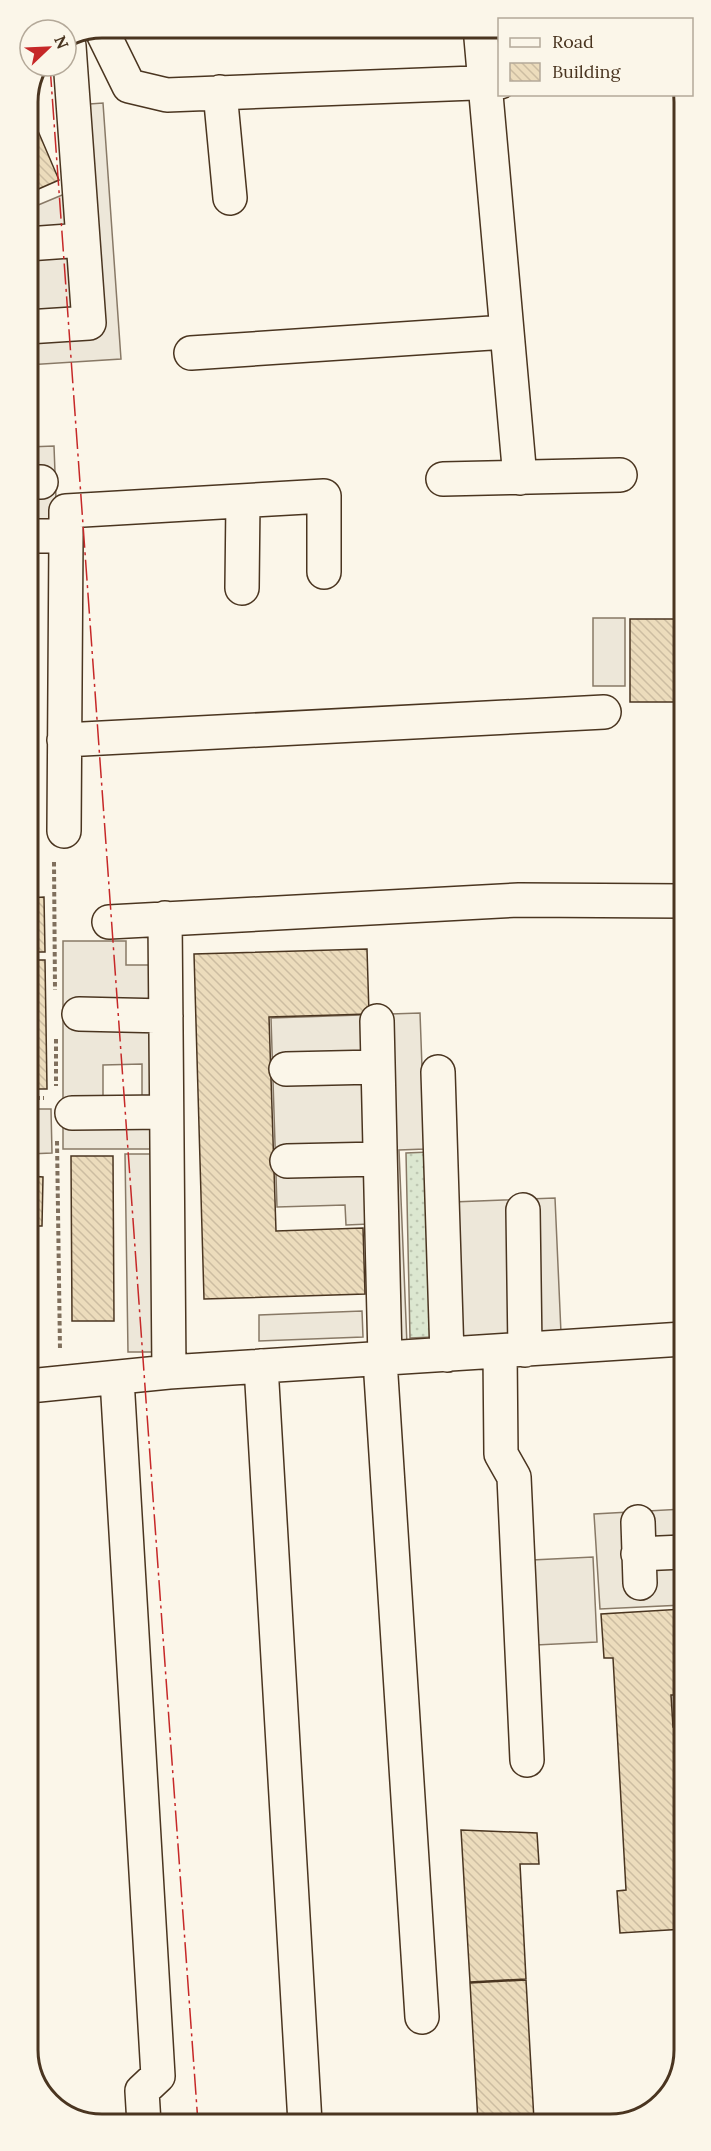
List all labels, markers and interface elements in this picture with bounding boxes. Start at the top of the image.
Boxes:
north arrow [18,18,78,78]
legend [498,18,693,96]
text: Road [552,30,594,53]
text: N [50,33,73,52]
text: Building [552,60,622,83]

